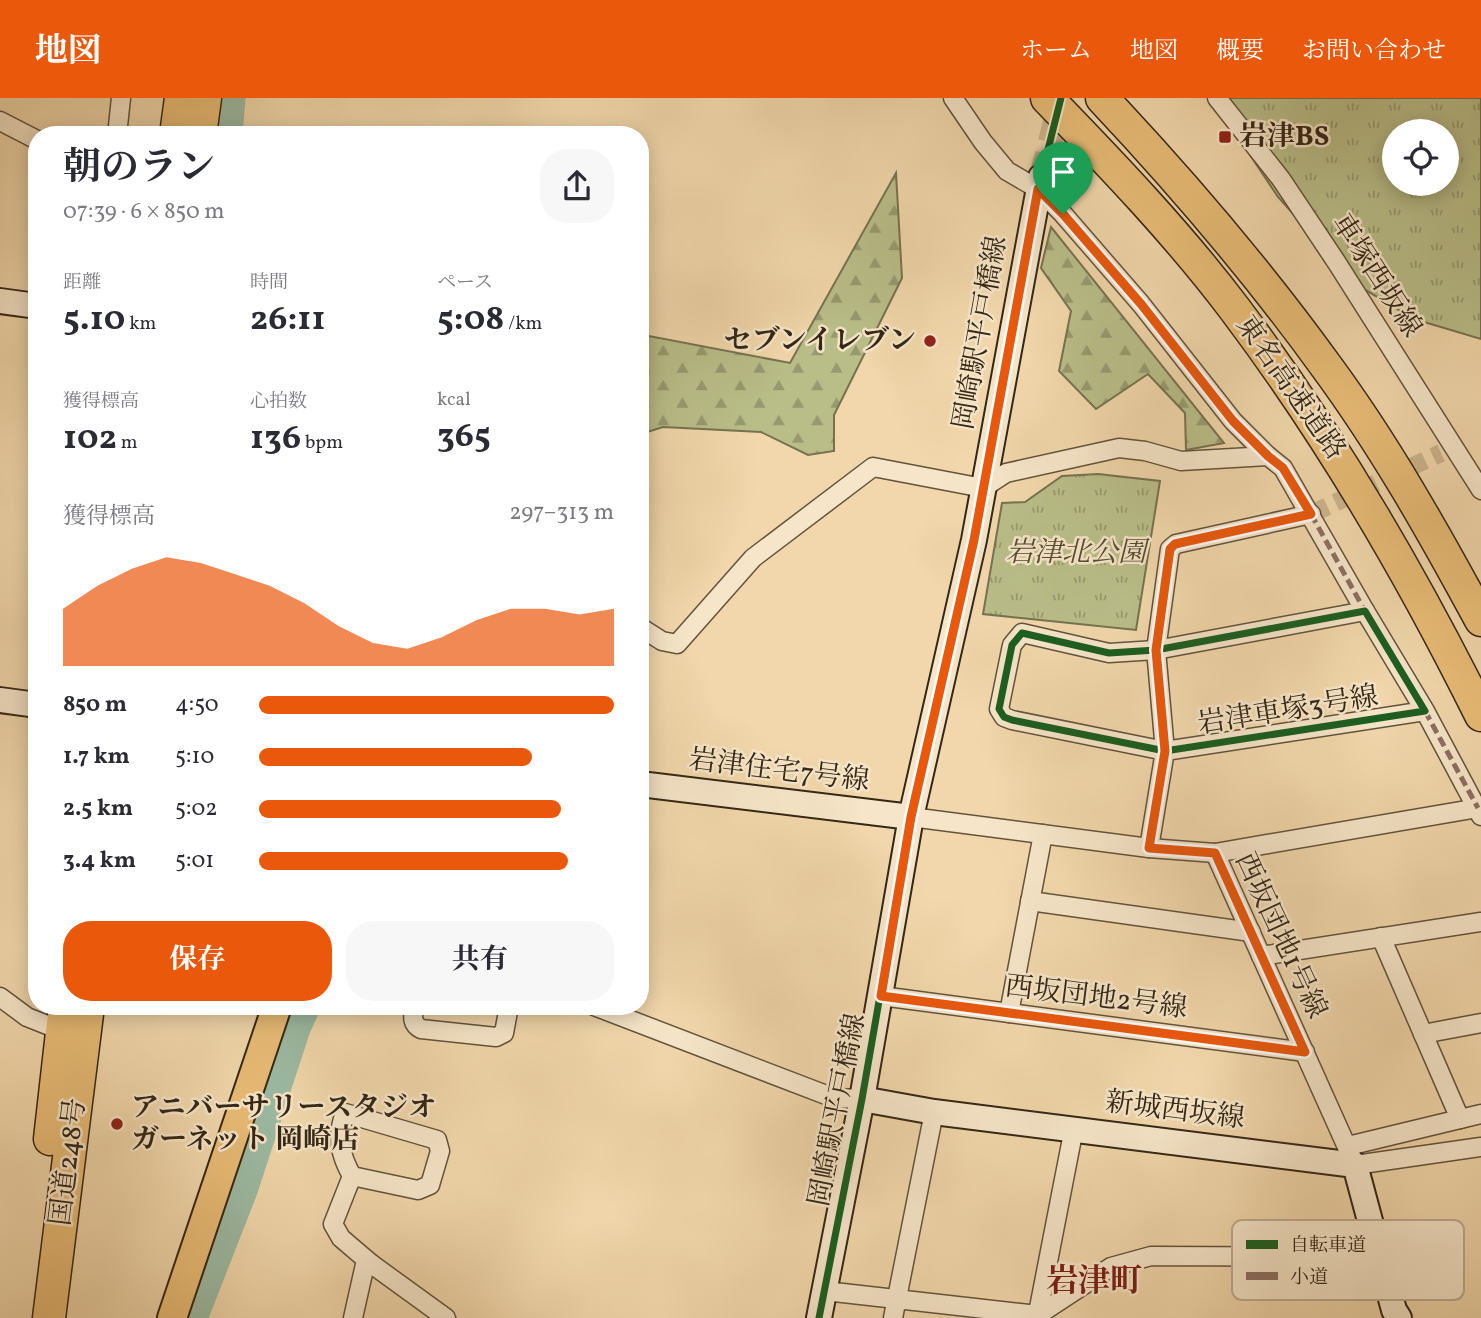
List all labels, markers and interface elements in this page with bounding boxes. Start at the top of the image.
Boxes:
text: 地図 [35,30,101,76]
text: ホーム [1020,35,1092,69]
text: 地図 [1130,35,1178,69]
text: 概要 [1216,35,1264,69]
text: お問い合わせ [1302,35,1446,69]
place label: 岩津BS [1239,118,1329,157]
map controls [1382,119,1459,196]
button: locate [1382,119,1459,196]
marker: 岩津BS [1217,129,1233,145]
pin [1033,142,1093,214]
text: 朝のラン [63,143,215,196]
button: share [540,149,614,223]
icon: arrive [1044,153,1082,191]
text: 07:39 · 6 × 850 m [63,196,225,228]
street label: 車塚西坂線 [1322,207,1430,345]
street label: 岡崎駅平戸橋線 [945,233,1017,433]
text: 距離 [63,270,101,296]
text: 時間 [250,270,288,296]
text: ペース [437,270,493,296]
text: 5.10 [63,296,125,344]
text: 26:11 [250,296,326,344]
text: 5:08 [437,296,504,344]
street label: 東名高速道路 [1226,308,1354,468]
text: km [125,311,156,337]
text: /km [504,311,542,337]
place label: セブンイレブン [724,322,916,361]
marker: セブンイレブン [922,333,938,349]
text: kcal [437,387,471,413]
text: 獲得標高 [63,389,139,415]
text: 心拍数 [250,389,307,415]
text: 365 [437,413,491,461]
text: 102 [63,415,117,463]
text: 136 [250,415,301,463]
text: m [117,430,137,456]
text: bpm [301,430,343,456]
text: 297–313 m [509,497,614,529]
text: 獲得標高 [63,501,155,533]
park label: 岩津北公園 [1006,534,1150,573]
street label: 岩津車塚3号線 [1195,677,1381,745]
text: 850 m [63,689,127,721]
text: 4:50 [175,689,219,721]
text: 1.7 km [63,741,130,773]
text: 5:10 [175,741,214,773]
street label: 岩津住宅7号線 [687,741,871,801]
text: 2.5 km [63,793,133,825]
text: 5:02 [175,793,218,825]
text: 3.4 km [63,845,136,877]
text: 5:01 [175,845,214,877]
street label: 西坂団地1号線 [1225,847,1335,1025]
button: 保存 [63,921,332,1001]
button: 共有 [346,921,614,1001]
street label: 西坂団地2号線 [1003,967,1189,1029]
street label: 岡崎駅平戸橋線 [800,1010,876,1210]
street label: 新城西坂線 [1103,1083,1247,1139]
place label: アニバーサリースタジオ ガーネット 岡崎店 [131,1089,436,1160]
street label: 国道248号 [42,1096,96,1228]
marker: アニバーサリースタジオ ガーネット 岡崎店 [109,1116,125,1132]
legend [1232,1220,1464,1300]
text: 自転車道 [1290,1233,1366,1259]
district label: 岩津町 [1046,1261,1142,1305]
text: 小道 [1290,1265,1328,1291]

